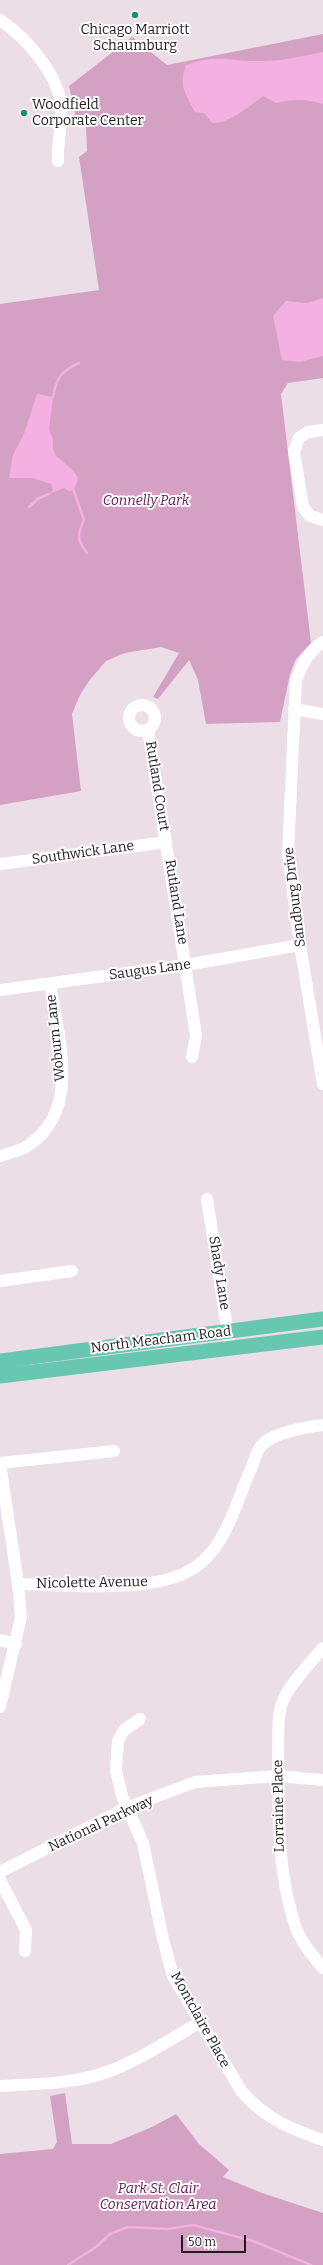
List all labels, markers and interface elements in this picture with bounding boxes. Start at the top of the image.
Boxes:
marker: Chicago Marriott Schaumburg [130,10,140,20]
place label: Chicago Marriott Schaumburg [81,22,189,54]
place label: Woodfield Corporate Center [32,97,144,130]
marker: Woodfield Corporate Center [19,108,29,118]
park label: Connelly Park [103,493,189,509]
street label: Rutland Court [142,740,172,832]
street label: Southwick Lane [31,838,135,868]
street label: Sandburg Drive [281,846,309,948]
street label: Rutland Lane [161,858,191,946]
street label: Saugus Lane [108,956,192,984]
street label: Woburn Lane [43,994,69,1082]
street label: Shady Lane [205,1235,233,1311]
street label: North Meacham Road [90,1323,232,1357]
street label: Nicolette Avenue [36,1574,148,1592]
street label: Lorraine Place [270,1759,288,1853]
street label: National Parkway [46,1792,156,1856]
street label: Montclaire Place [167,1969,233,2071]
park label: Park St. Clair Conservation Area [100,2181,216,2214]
scale bar [183,2227,248,2253]
text: 50 m [188,2235,216,2249]

